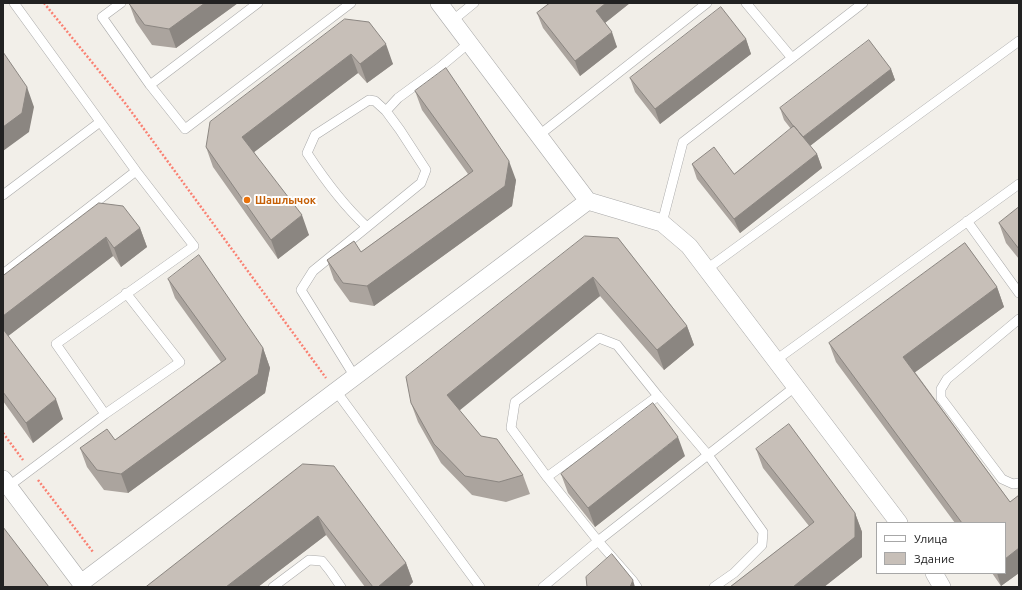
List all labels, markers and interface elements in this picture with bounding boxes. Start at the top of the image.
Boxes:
place label: Шашлычок [255,193,316,207]
marker: Шашлычок [242,195,252,205]
legend [876,522,1006,574]
text: Улица [914,532,947,545]
text: Здание [914,552,955,565]

